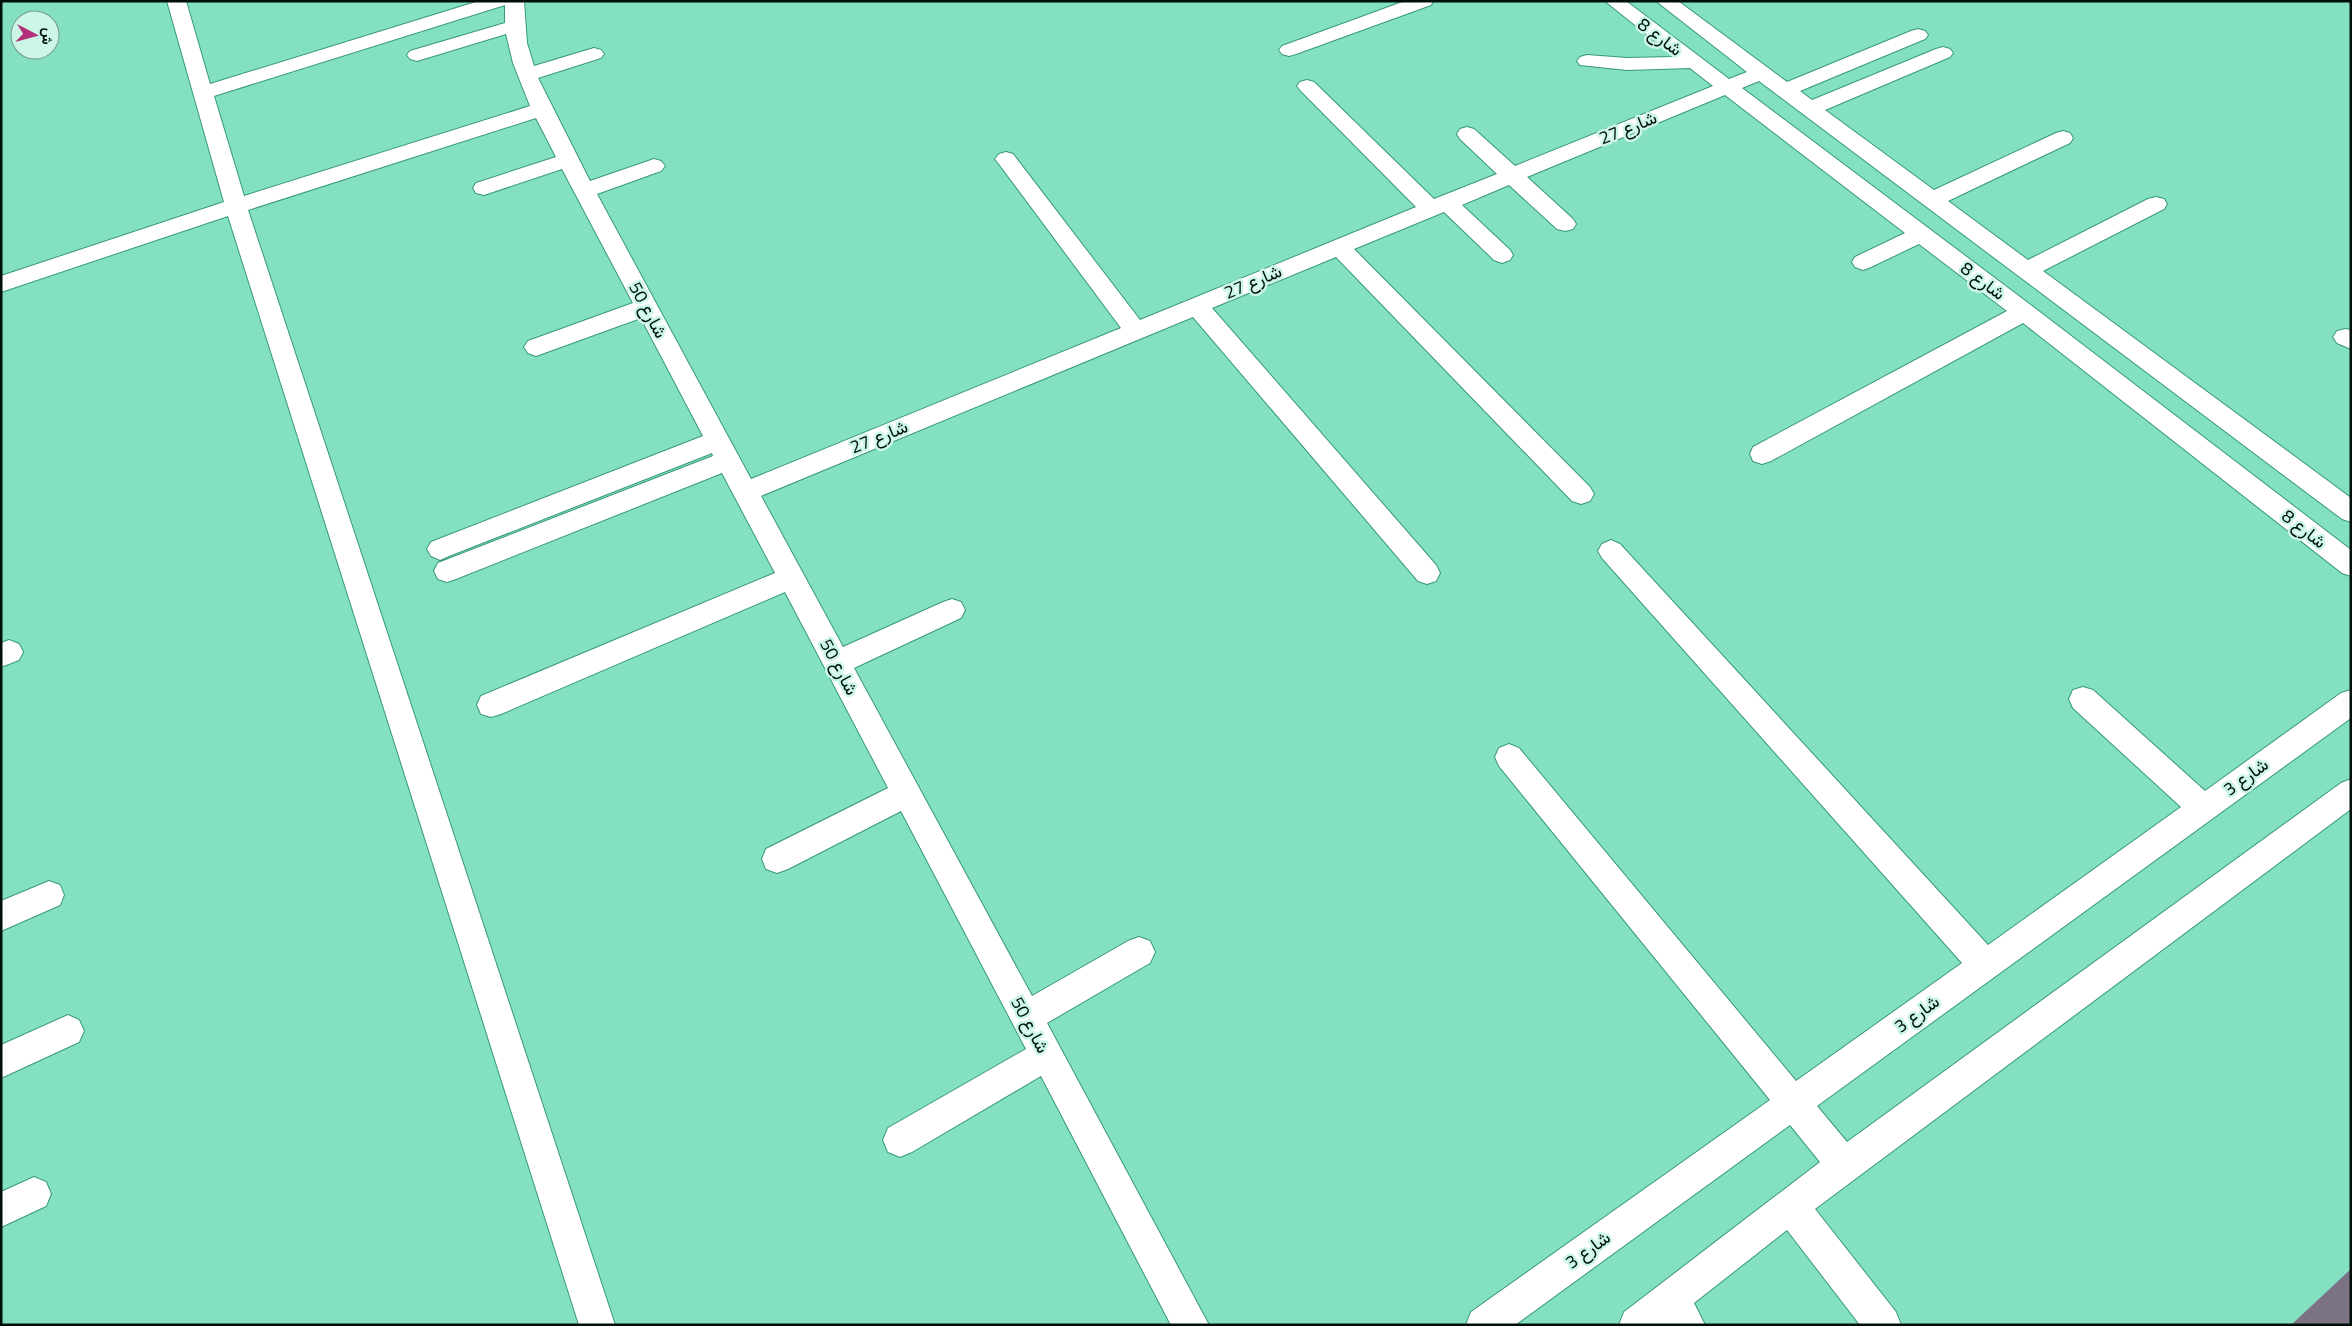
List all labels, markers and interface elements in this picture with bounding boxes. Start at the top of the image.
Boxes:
north arrow [10,10,60,60]
street label: شارع 8 [1632,11,1688,63]
text: ش [37,27,60,46]
street label: شارع 27 [1595,104,1661,151]
street label: شارع 8 [1955,255,2011,307]
street label: شارع 27 [1220,257,1286,306]
street label: شارع 50 [622,277,675,343]
street label: شارع 27 [846,413,912,460]
street label: شارع 8 [2276,502,2332,555]
street label: شارع 50 [813,634,866,700]
street label: شارع 3 [2217,751,2274,802]
street label: شارع 3 [1888,988,1945,1039]
street label: شارع 50 [1004,992,1057,1058]
street label: شارع 3 [1559,1224,1616,1275]

